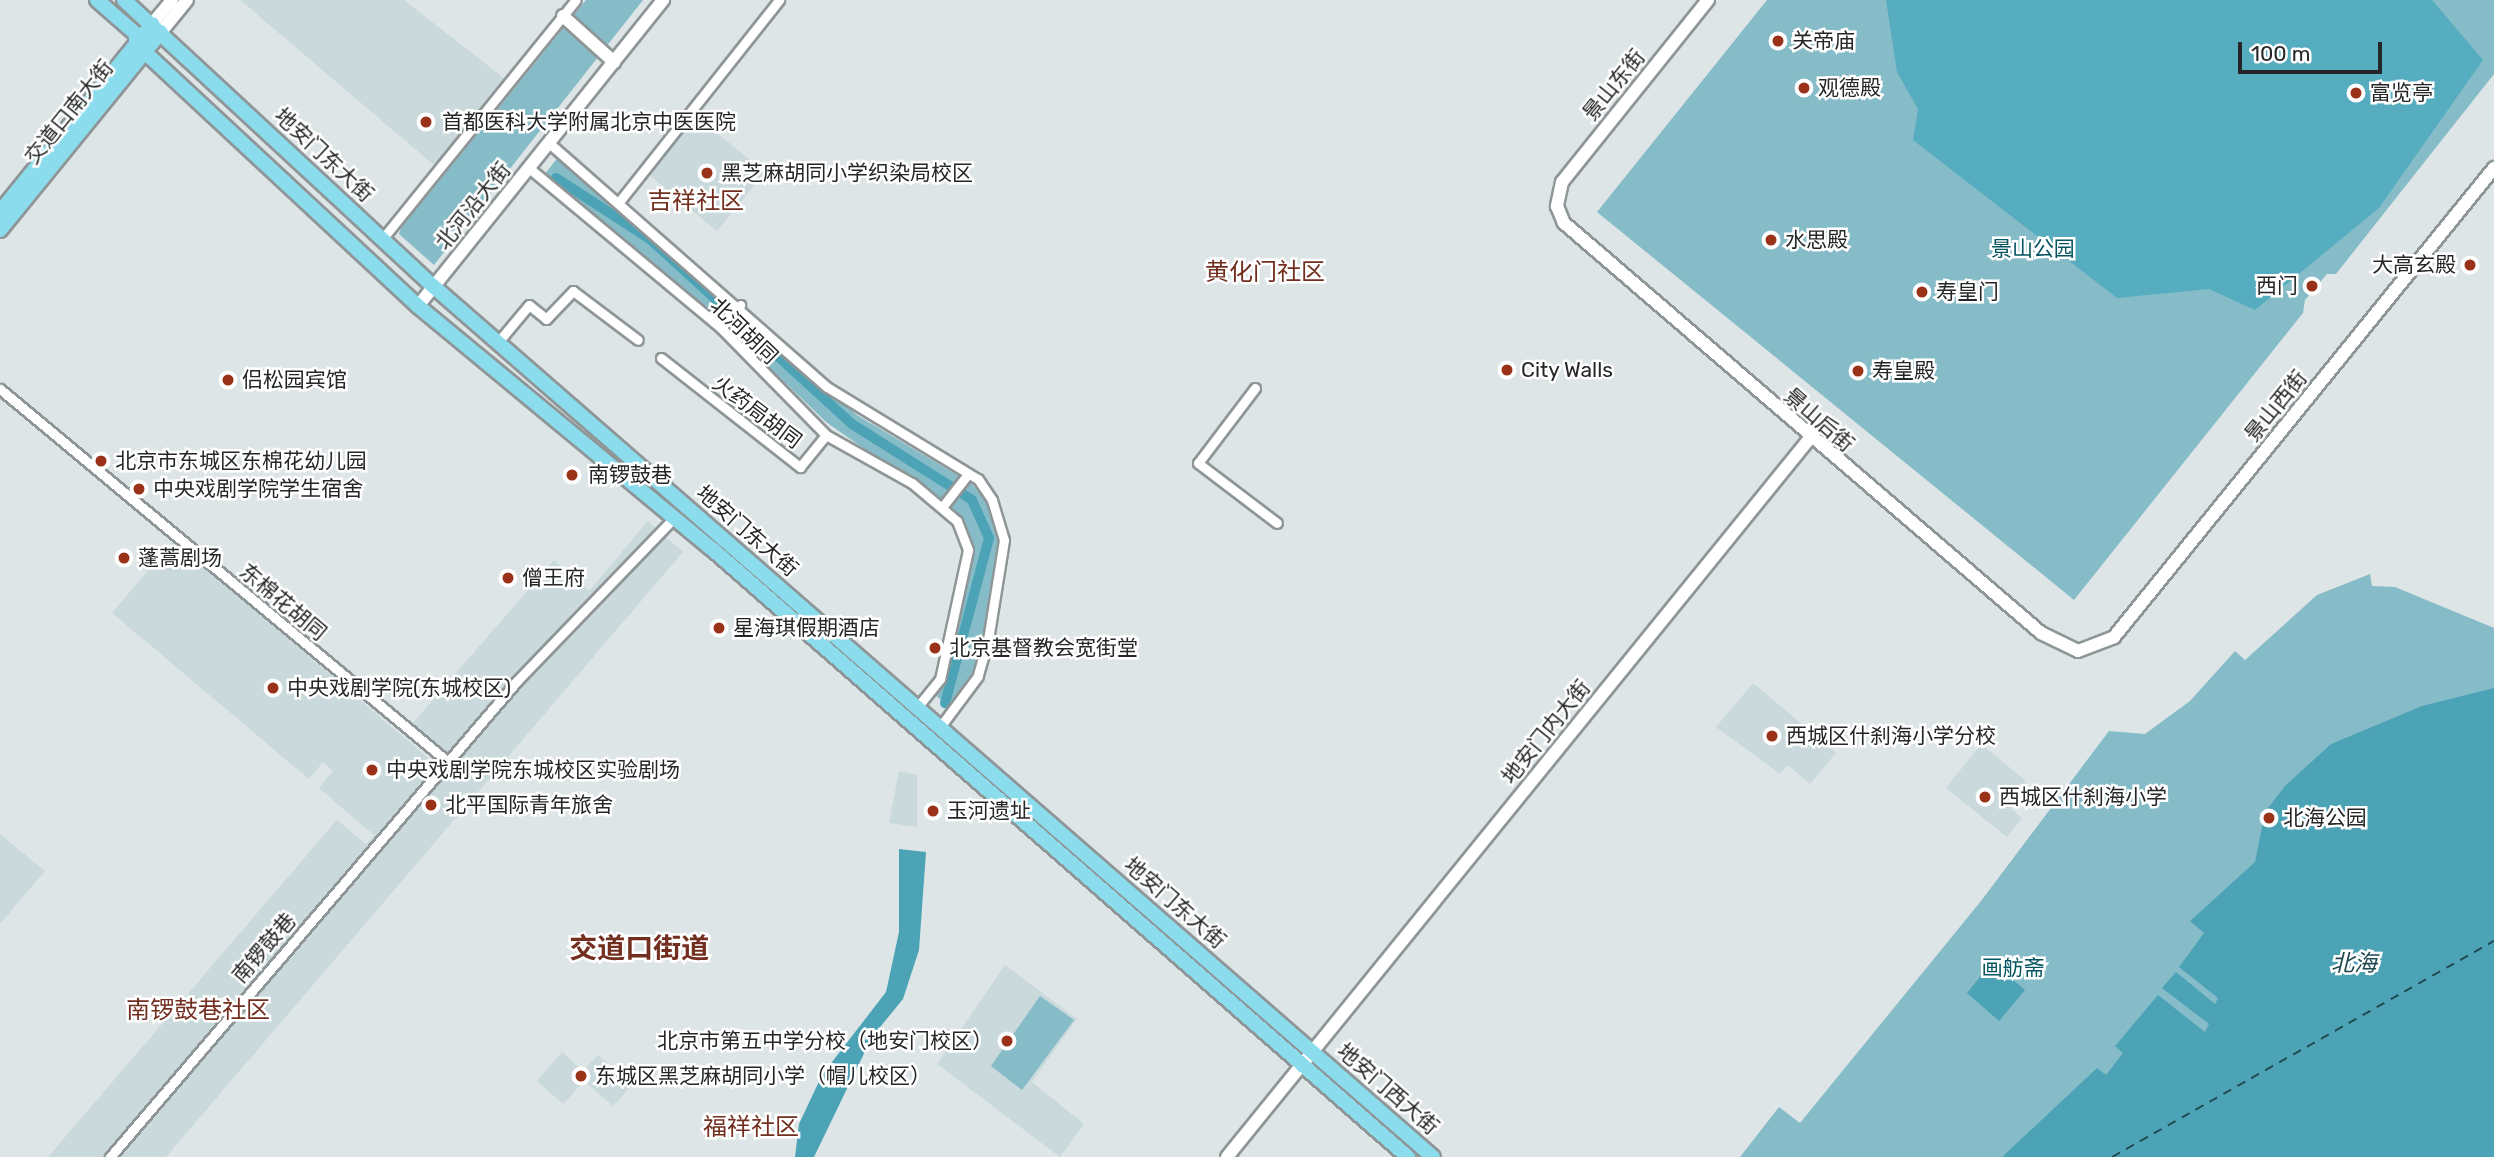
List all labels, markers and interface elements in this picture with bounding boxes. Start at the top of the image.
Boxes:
place label: 关帝庙 [1792,28,1855,54]
scale bar [2242,28,2386,72]
marker: 关帝庙 [1770,33,1786,49]
text: 100 m [2251,41,2310,66]
street label: 景山东街 [1578,44,1650,126]
street label: 交道口南大街 [20,55,118,169]
place label: 观德殿 [1818,75,1881,101]
marker: 观德殿 [1796,80,1812,96]
place label: 富览亭 [2370,80,2433,106]
marker: 富览亭 [2348,85,2364,101]
street label: 地安门东大街 [269,103,379,207]
place label: 首都医科大学附属北京中医医院 [442,109,736,135]
marker: 首都医科大学附属北京中医医院 [416,112,436,132]
street label: 北河沿大街 [430,157,516,255]
place label: 黑芝麻胡同小学织染局校区 [721,160,973,186]
marker: 黑芝麻胡同小学织染局校区 [699,165,715,181]
district label: 吉祥社区 [648,188,744,216]
place label: 水思殿 [1785,227,1848,253]
marker: 水思殿 [1763,232,1779,248]
park label: 景山公园 [1991,236,2075,262]
place label: 大高玄殿 [2372,252,2456,278]
marker: 大高玄殿 [2462,257,2478,273]
district label: 黄化门社区 [1205,259,1325,287]
place label: 西门 [2256,273,2298,299]
marker: 西门 [2304,278,2320,294]
place label: 寿皇门 [1936,279,1999,305]
marker: 寿皇门 [1914,284,1930,300]
street label: 北河胡同 [705,293,783,369]
place label: City Walls [1521,357,1614,383]
place label: 寿皇殿 [1872,358,1935,384]
marker: City Walls [1499,362,1515,378]
marker: 寿皇殿 [1850,363,1866,379]
street label: 景山西街 [2240,365,2312,447]
place label: 侣松园宾馆 [242,367,347,393]
street label: 火药局胡同 [707,370,807,454]
marker: 侣松园宾馆 [220,372,236,388]
street label: 景山后街 [1779,383,1859,457]
place label: 北京市东城区东棉花幼儿园 [115,448,367,474]
marker: 北京市东城区东棉花幼儿园 [93,453,109,469]
place label: 南锣鼓巷 [588,462,672,488]
marker: 南锣鼓巷 [562,465,582,485]
place label: 中央戏剧学院学生宿舍 [153,476,363,502]
street label: 地安门东大街 [691,480,803,582]
marker: 中央戏剧学院学生宿舍 [131,481,147,497]
place label: 蓬蒿剧场 [138,545,222,571]
marker: 蓬蒿剧场 [116,550,132,566]
street label: 东棉花胡同 [235,559,331,645]
place label: 僧王府 [522,565,585,591]
marker: 僧王府 [500,570,516,586]
place label: 星海琪假期酒店 [733,615,880,641]
marker: 星海琪假期酒店 [711,620,727,636]
place label: 北京基督教会宽街堂 [949,635,1138,661]
marker: 北京基督教会宽街堂 [927,640,943,656]
place label: 中央戏剧学院(东城校区) [287,675,511,701]
street label: 地安门内大街 [1497,675,1595,789]
marker: 中央戏剧学院(东城校区) [265,680,281,696]
place label: 西城区什刹海小学分校 [1786,723,1996,749]
marker: 西城区什刹海小学分校 [1764,728,1780,744]
place label: 中央戏剧学院东城校区实验剧场 [386,757,680,783]
marker: 中央戏剧学院东城校区实验剧场 [364,762,380,778]
place label: 西城区什刹海小学 [1999,784,2167,810]
marker: 西城区什刹海小学 [1977,789,1993,805]
place label: 北平国际青年旅舍 [445,792,613,818]
marker: 北平国际青年旅舍 [423,797,439,813]
place label: 玉河遗址 [947,798,1031,824]
marker: 玉河遗址 [925,803,941,819]
place label: 北海公园 [2283,805,2367,831]
marker: 北海公园 [2261,810,2277,826]
street label: 地安门东大街 [1119,852,1231,954]
street label: 南锣鼓巷 [227,908,301,988]
district label: 交道口街道 [569,932,709,966]
water label: 北海 [2331,949,2377,977]
park label: 画舫斋 [1982,955,2044,981]
district label: 南锣鼓巷社区 [126,997,270,1025]
place label: 北京市第五中学分校（地安门校区） [657,1028,993,1054]
marker: 北京市第五中学分校（地安门校区） [999,1033,1015,1049]
street label: 地安门西大街 [1332,1038,1444,1140]
place label: 东城区黑芝麻胡同小学（帽儿校区） [595,1063,931,1089]
marker: 东城区黑芝麻胡同小学（帽儿校区） [573,1068,589,1084]
district label: 福祥社区 [703,1114,799,1142]

